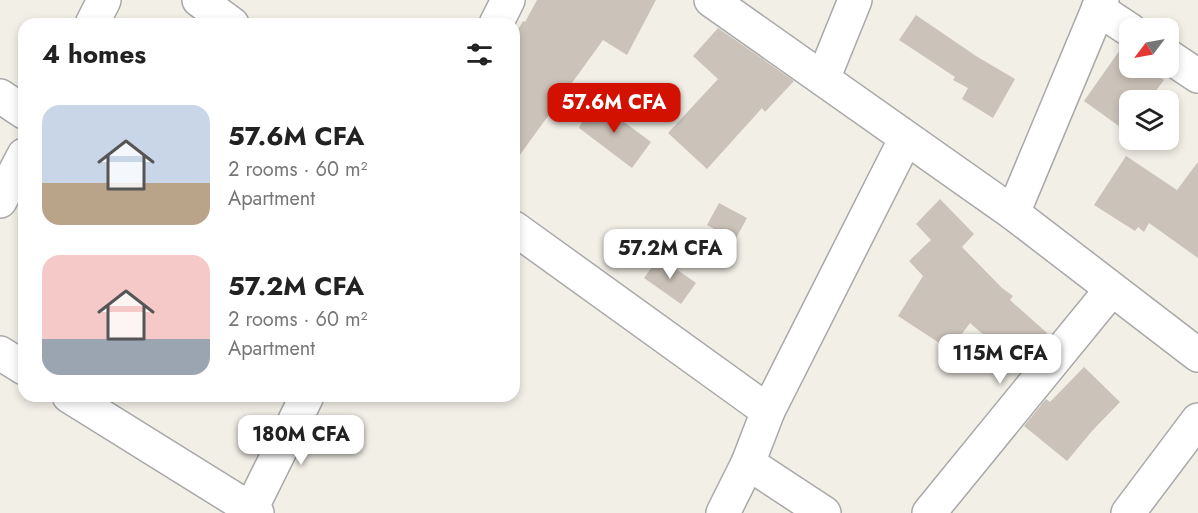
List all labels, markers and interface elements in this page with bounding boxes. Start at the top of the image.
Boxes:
north arrow [1119,18,1179,78]
map controls [1119,18,1179,150]
text: 4 homes [42,35,146,73]
icon: filters [463,38,496,71]
pin: 57.6M CFA [545,83,683,134]
text: 57.6M CFA [562,88,666,117]
button: layers [1119,90,1179,150]
text: 57.6M CFA [228,117,364,155]
icon: home [90,129,162,201]
text: 2 rooms · 60 m² [228,155,367,184]
text: Apartment [228,184,315,213]
pin: 57.2M CFA [601,229,739,280]
text: 57.2M CFA [618,234,722,263]
text: 57.2M CFA [228,267,364,305]
icon: home [90,279,162,351]
text: 2 rooms · 60 m² [228,305,367,334]
text: Apartment [228,334,315,363]
pin: 115M CFA [938,334,1062,385]
text: 115M CFA [952,339,1048,368]
pin: 180M CFA [239,415,363,466]
text: 180M CFA [252,420,350,449]

